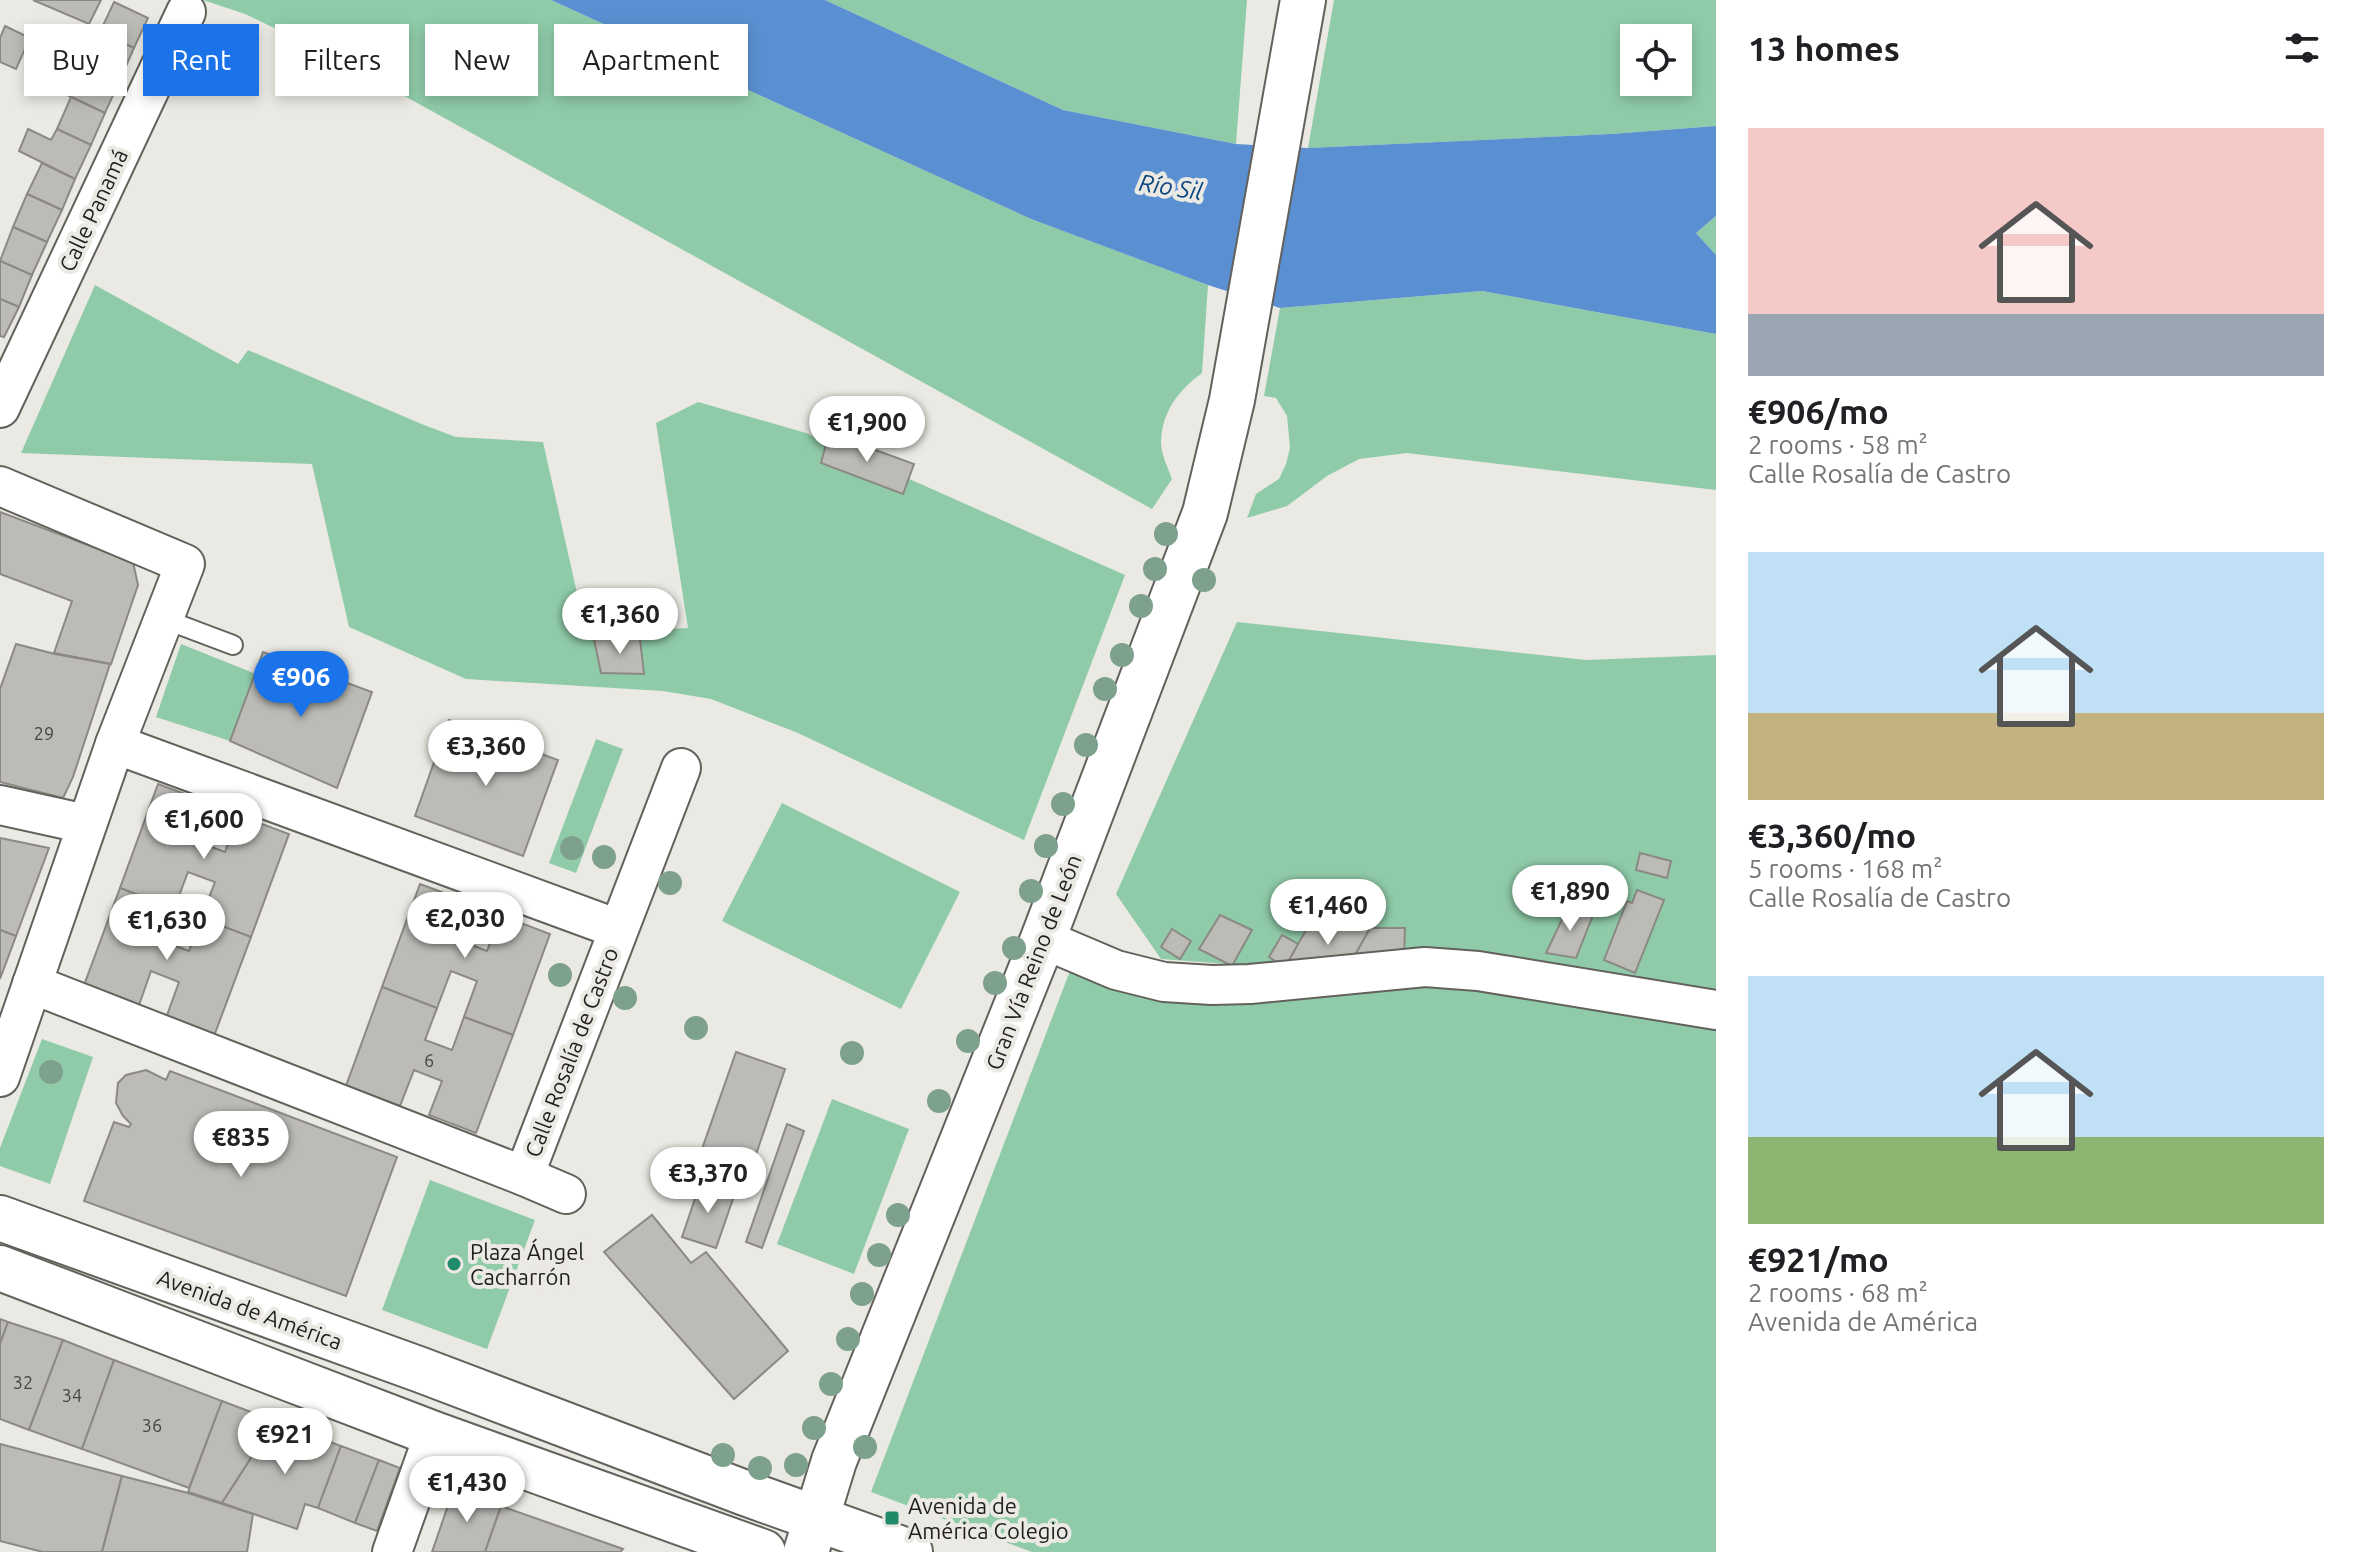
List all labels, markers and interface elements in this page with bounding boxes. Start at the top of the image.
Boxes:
chip: Buy [24,24,127,96]
chip: Rent [143,24,259,96]
chip: Filters [275,24,409,96]
chip: New [425,24,538,96]
chip: Apartment [554,24,748,96]
map controls [1620,24,1692,96]
button: locate [1620,24,1692,96]
icon: filters [2280,26,2324,70]
text: 13 homes [1748,29,1900,67]
street label: Calle Panamá [54,145,132,275]
water label: Río Sil [1137,169,1205,205]
icon: home [1964,180,2108,324]
text: €906/mo [1748,392,1889,430]
pin: €1,900 [802,396,932,464]
text: €1,900 [827,407,907,436]
text: 2 rooms · 58 m² [1748,430,1928,459]
text: Calle Rosalía de Castro [1748,459,2011,488]
pin: €1,360 [555,588,685,656]
text: €1,360 [580,599,660,628]
icon: home [1964,604,2108,748]
pin: €906 [254,651,348,719]
text: €906 [272,662,330,691]
pin: €3,360 [421,720,551,788]
house number: 29 [34,723,54,743]
text: €3,360 [446,731,526,760]
pin: €1,600 [139,793,269,861]
text: €1,600 [164,804,244,833]
text: €3,360/mo [1748,816,1916,854]
street label: Gran Vía Reino de León [980,851,1086,1073]
text: 5 rooms · 168 m² [1748,854,1943,883]
pin: €1,890 [1505,865,1635,933]
text: €1,890 [1530,876,1610,905]
pin: €1,460 [1263,879,1393,947]
text: Calle Rosalía de Castro [1748,883,2011,912]
text: €1,460 [1288,890,1368,919]
pin: €2,030 [400,892,530,960]
pin: €1,630 [102,894,232,962]
text: €2,030 [425,903,505,932]
text: €1,630 [127,905,207,934]
street label: Calle Rosalía de Castro [519,944,623,1160]
icon: home [1964,1028,2108,1172]
house number: 6 [424,1050,434,1070]
pin: €835 [194,1111,288,1179]
text: €835 [212,1122,270,1151]
pin: €3,370 [643,1147,773,1215]
text: €3,370 [668,1158,748,1187]
place label: Plaza Ángel Cacharrón [470,1238,584,1289]
text: €921/mo [1748,1240,1889,1278]
marker: Plaza Ángel Cacharrón [445,1255,463,1273]
street label: Avenida de América [154,1264,346,1354]
text: 2 rooms · 68 m² [1748,1278,1928,1307]
text: Avenida de América [1748,1307,1978,1336]
house number: 32 [13,1372,33,1392]
house number: 34 [62,1385,82,1405]
pin: €921 [238,1408,332,1476]
house number: 36 [142,1415,162,1435]
text: €921 [256,1419,314,1448]
pin: €1,430 [402,1456,532,1524]
text: €1,430 [427,1467,507,1496]
place label: Avenida de América Colegio [908,1493,1069,1543]
marker: Avenida de América Colegio [883,1509,901,1527]

